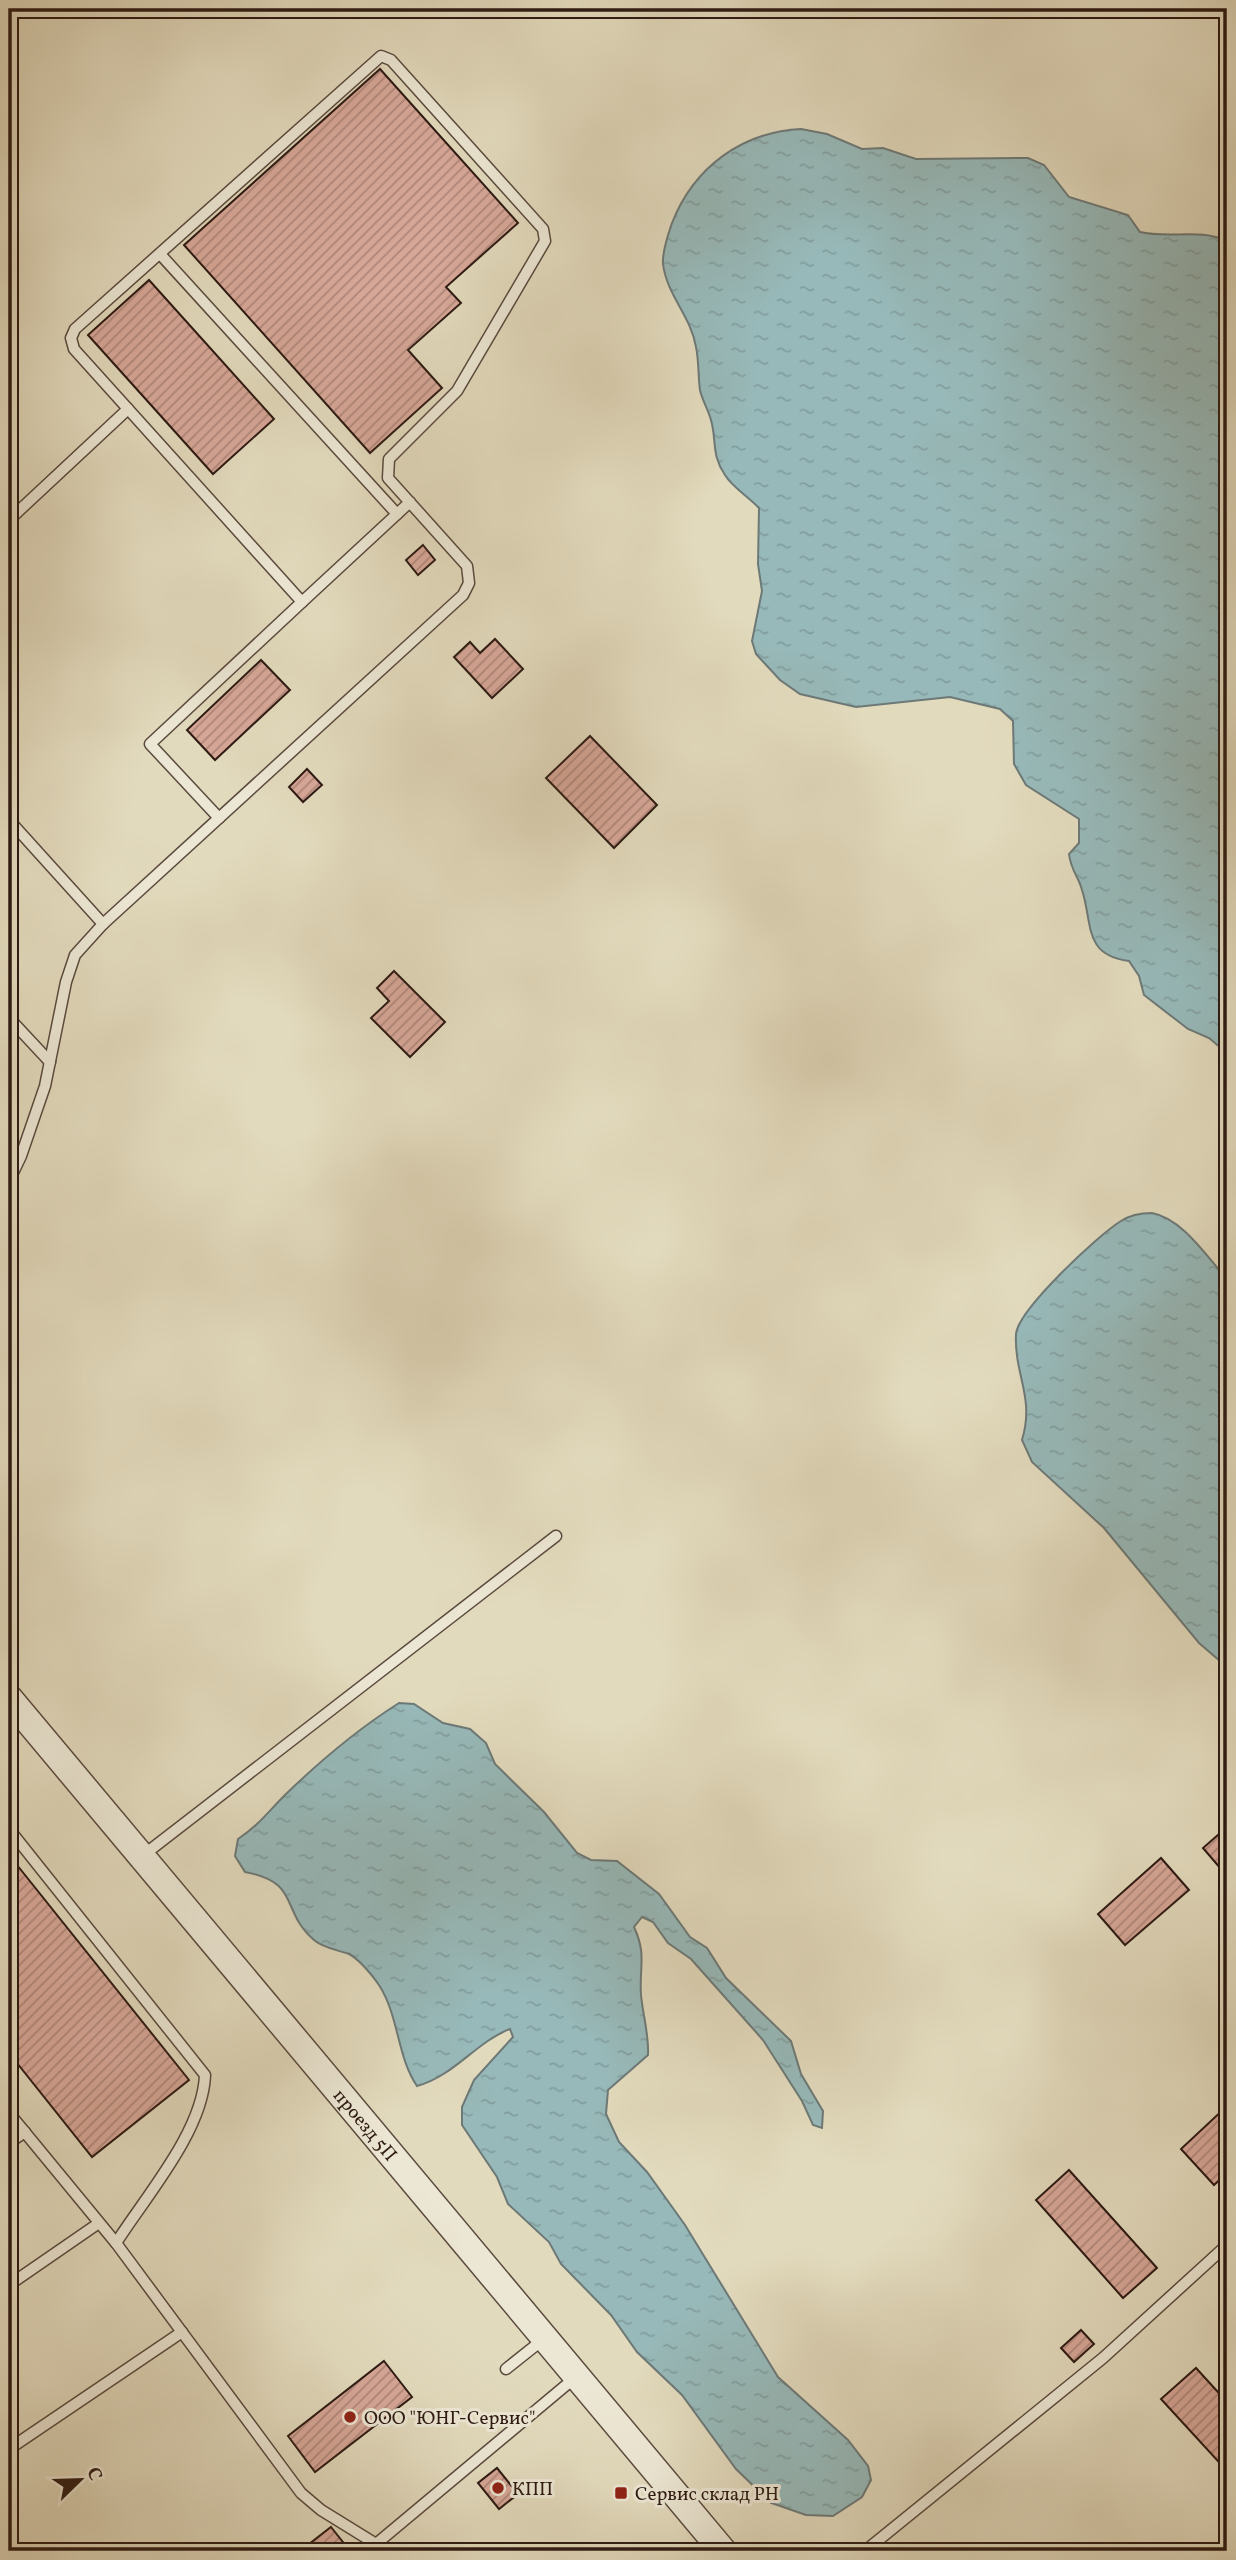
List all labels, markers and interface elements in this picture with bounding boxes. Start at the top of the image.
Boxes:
street label: проезд 5П [326,2084,402,2167]
place label: ООО "ЮНГ-Сервис" [364,2406,536,2432]
marker: ООО "ЮНГ-Сервис" [342,2409,358,2425]
north arrow [46,2444,116,2514]
text: С [79,2463,108,2485]
place label: КПП [512,2477,553,2503]
marker: КПП [490,2480,506,2496]
place label: Сервис склад РН [635,2482,779,2508]
marker: Сервис склад РН [613,2485,629,2501]

